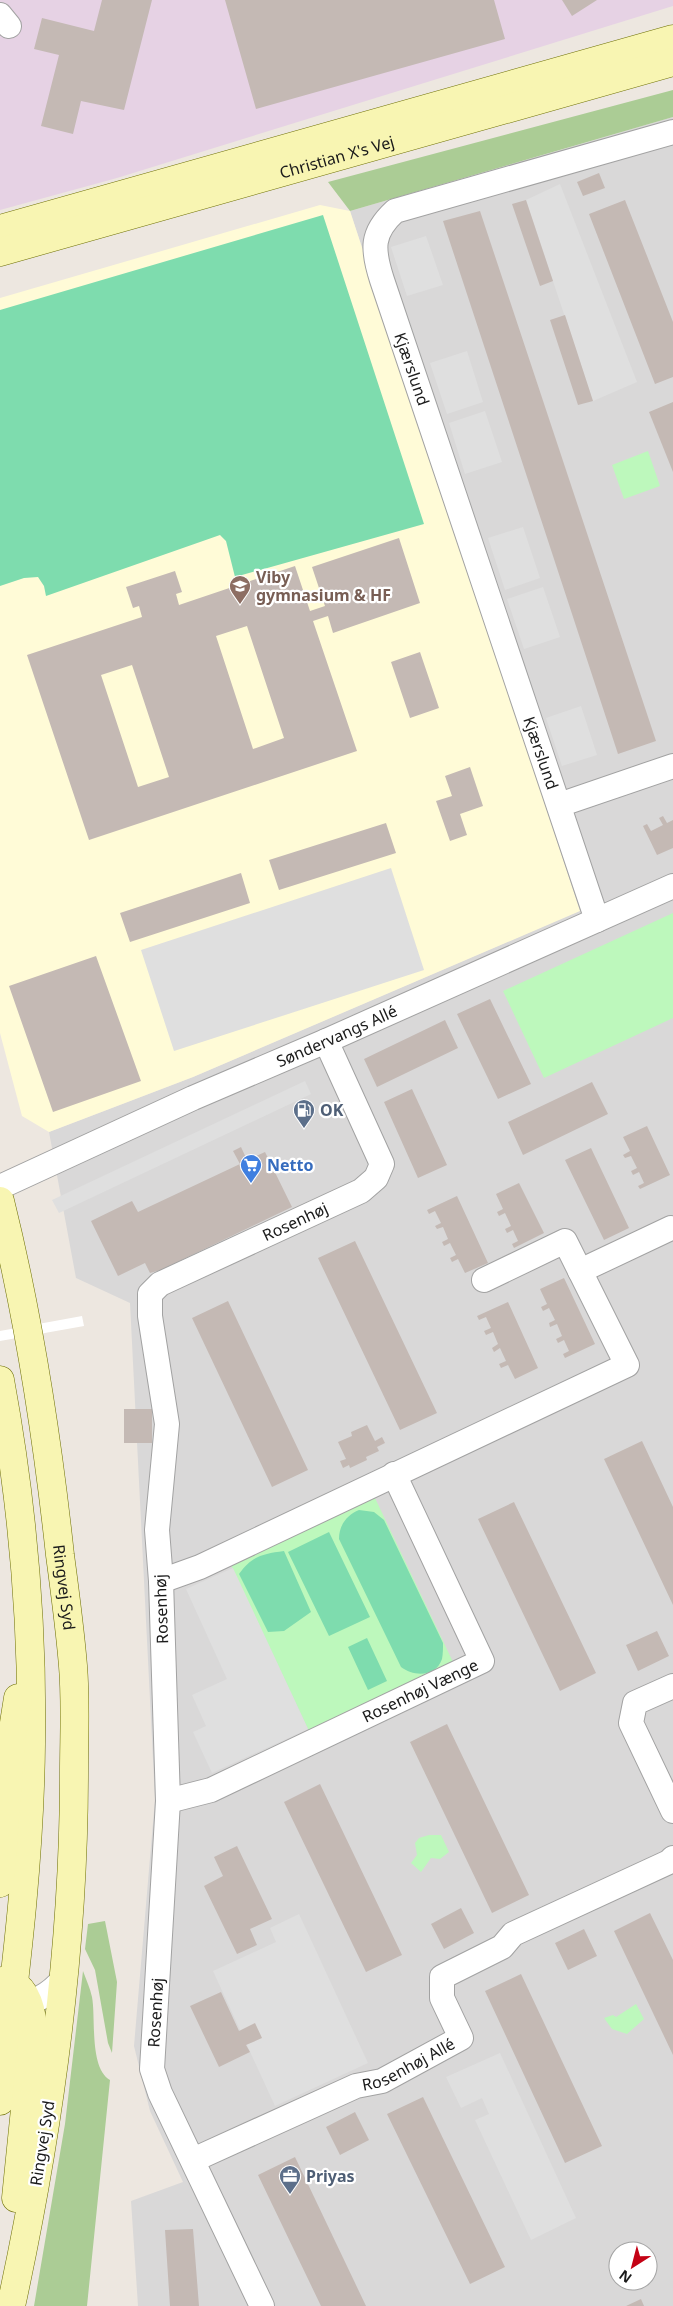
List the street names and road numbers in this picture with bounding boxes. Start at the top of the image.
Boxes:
street label: Christian X's Vej [277,130,397,184]
street label: Kjærslund [389,330,435,408]
street label: Kjærslund [518,714,564,792]
street label: Søndervangs Allé [273,1000,401,1072]
street label: Rosenhøj [259,1197,331,1246]
street label: Ringvej Syd [48,1543,80,1631]
street label: Rosenhøj [149,1574,173,1644]
street label: Rosenhøj Vænge [359,1653,482,1727]
street label: Rosenhøj [142,1977,168,2048]
street label: Rosenhøj Allé [360,2032,459,2096]
street label: Ringvej Syd [24,2099,60,2187]

